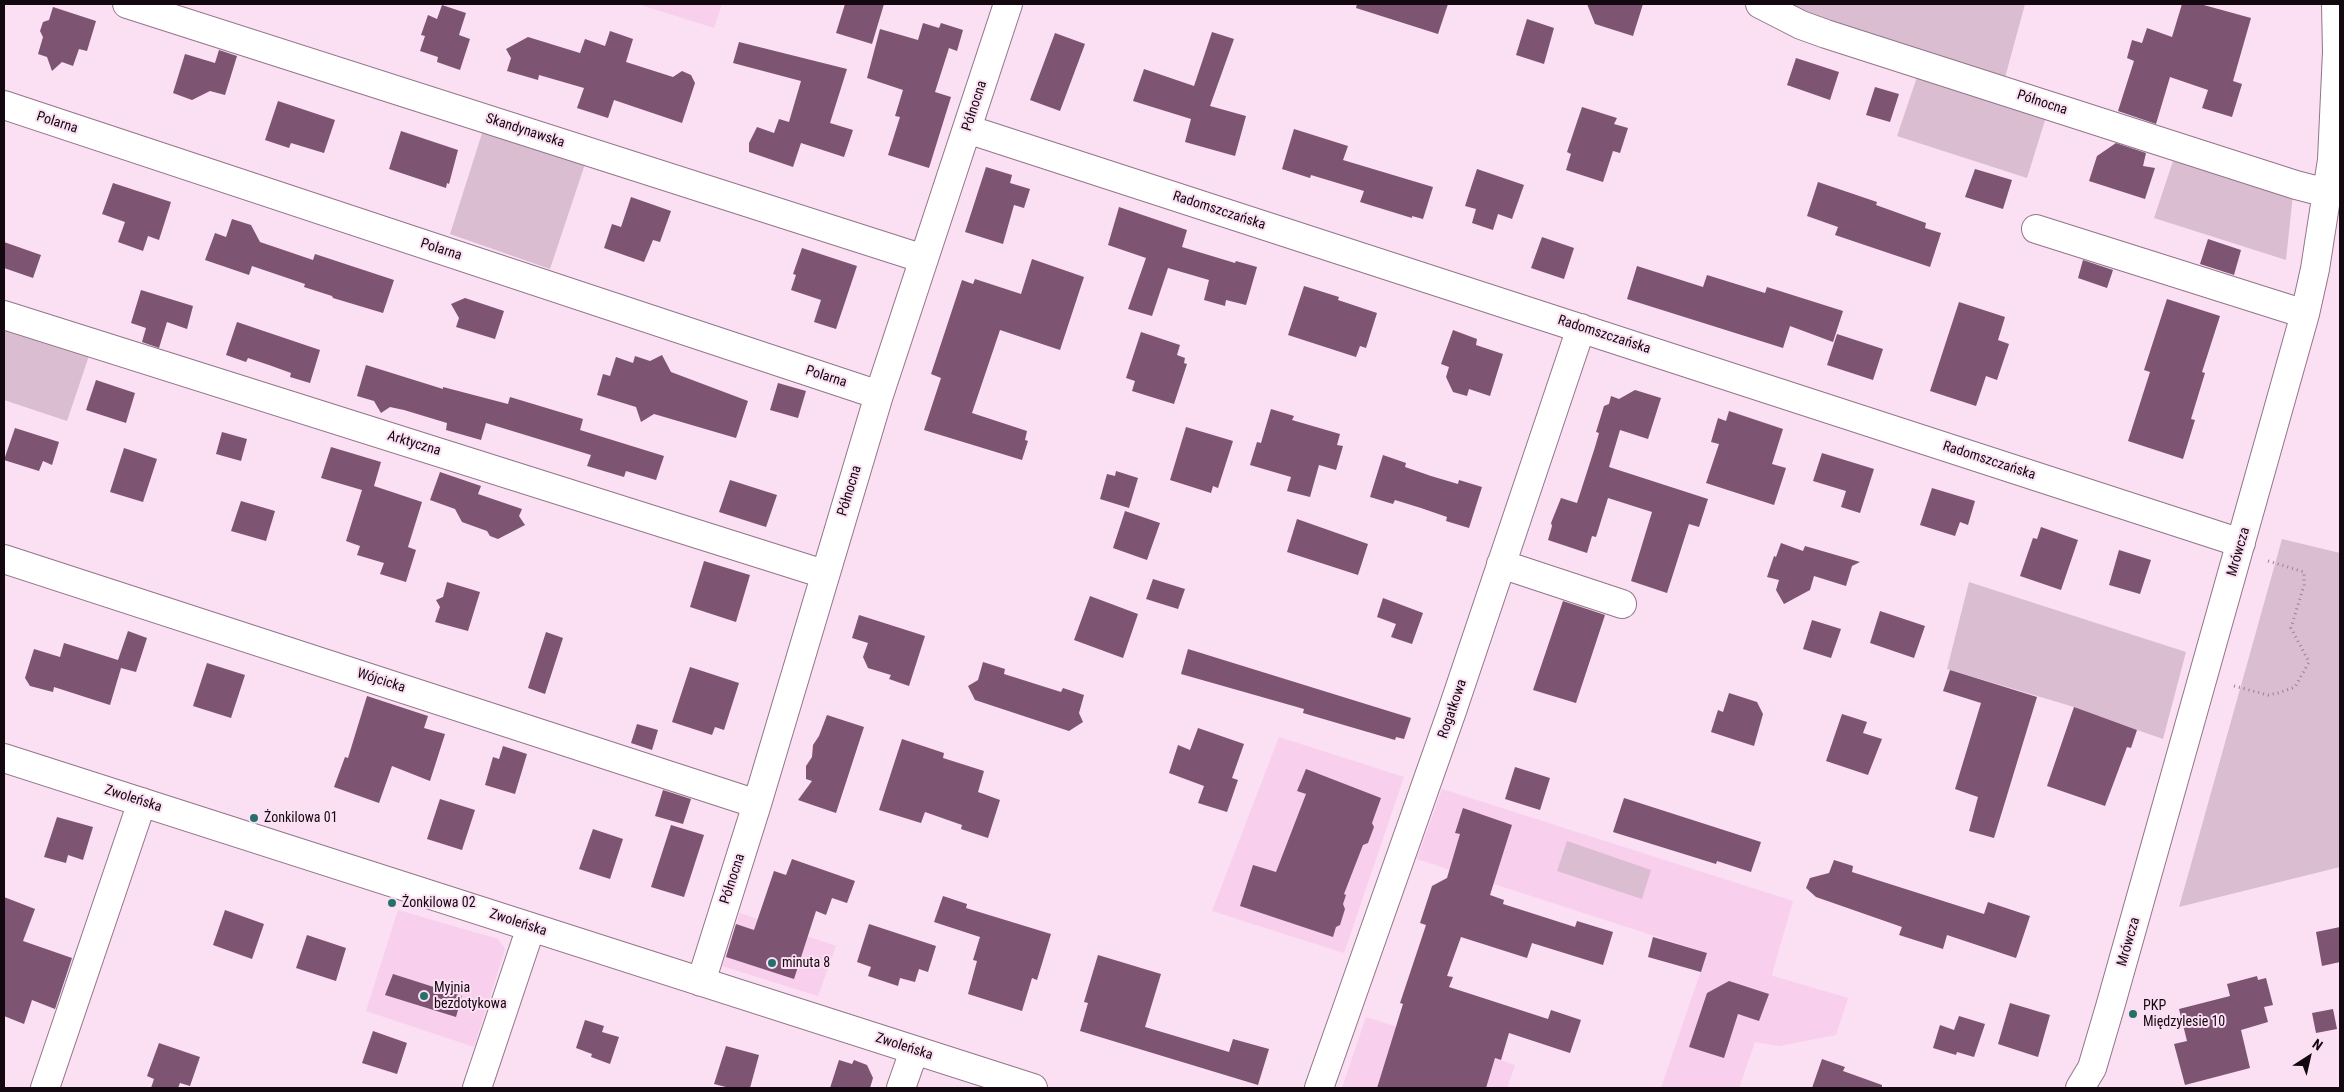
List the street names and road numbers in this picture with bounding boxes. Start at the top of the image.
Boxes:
street label: Północna [959,79,991,133]
street label: Północna [2015,87,2069,119]
street label: Polarna [34,108,80,138]
street label: Skandynawska [483,110,567,152]
street label: Radomszczańska [1170,188,1268,234]
street label: Polarna [418,235,464,265]
street label: Radomszczańska [1555,312,1653,358]
street label: Polarna [803,362,849,392]
street label: Arktyczna [385,428,443,460]
street label: Radomszczańska [1940,438,2038,484]
street label: Północna [834,464,866,518]
street label: Mrówcza [2224,526,2254,578]
street label: Wójcicka [355,665,407,697]
street label: Rogatkowa [1435,677,1471,741]
street label: Zwoleńska [102,782,164,816]
street label: Północna [717,852,749,906]
street label: Zwoleńska [487,906,549,940]
street label: Mrówcza [2114,916,2144,968]
street label: Zwoleńska [873,1030,935,1064]

